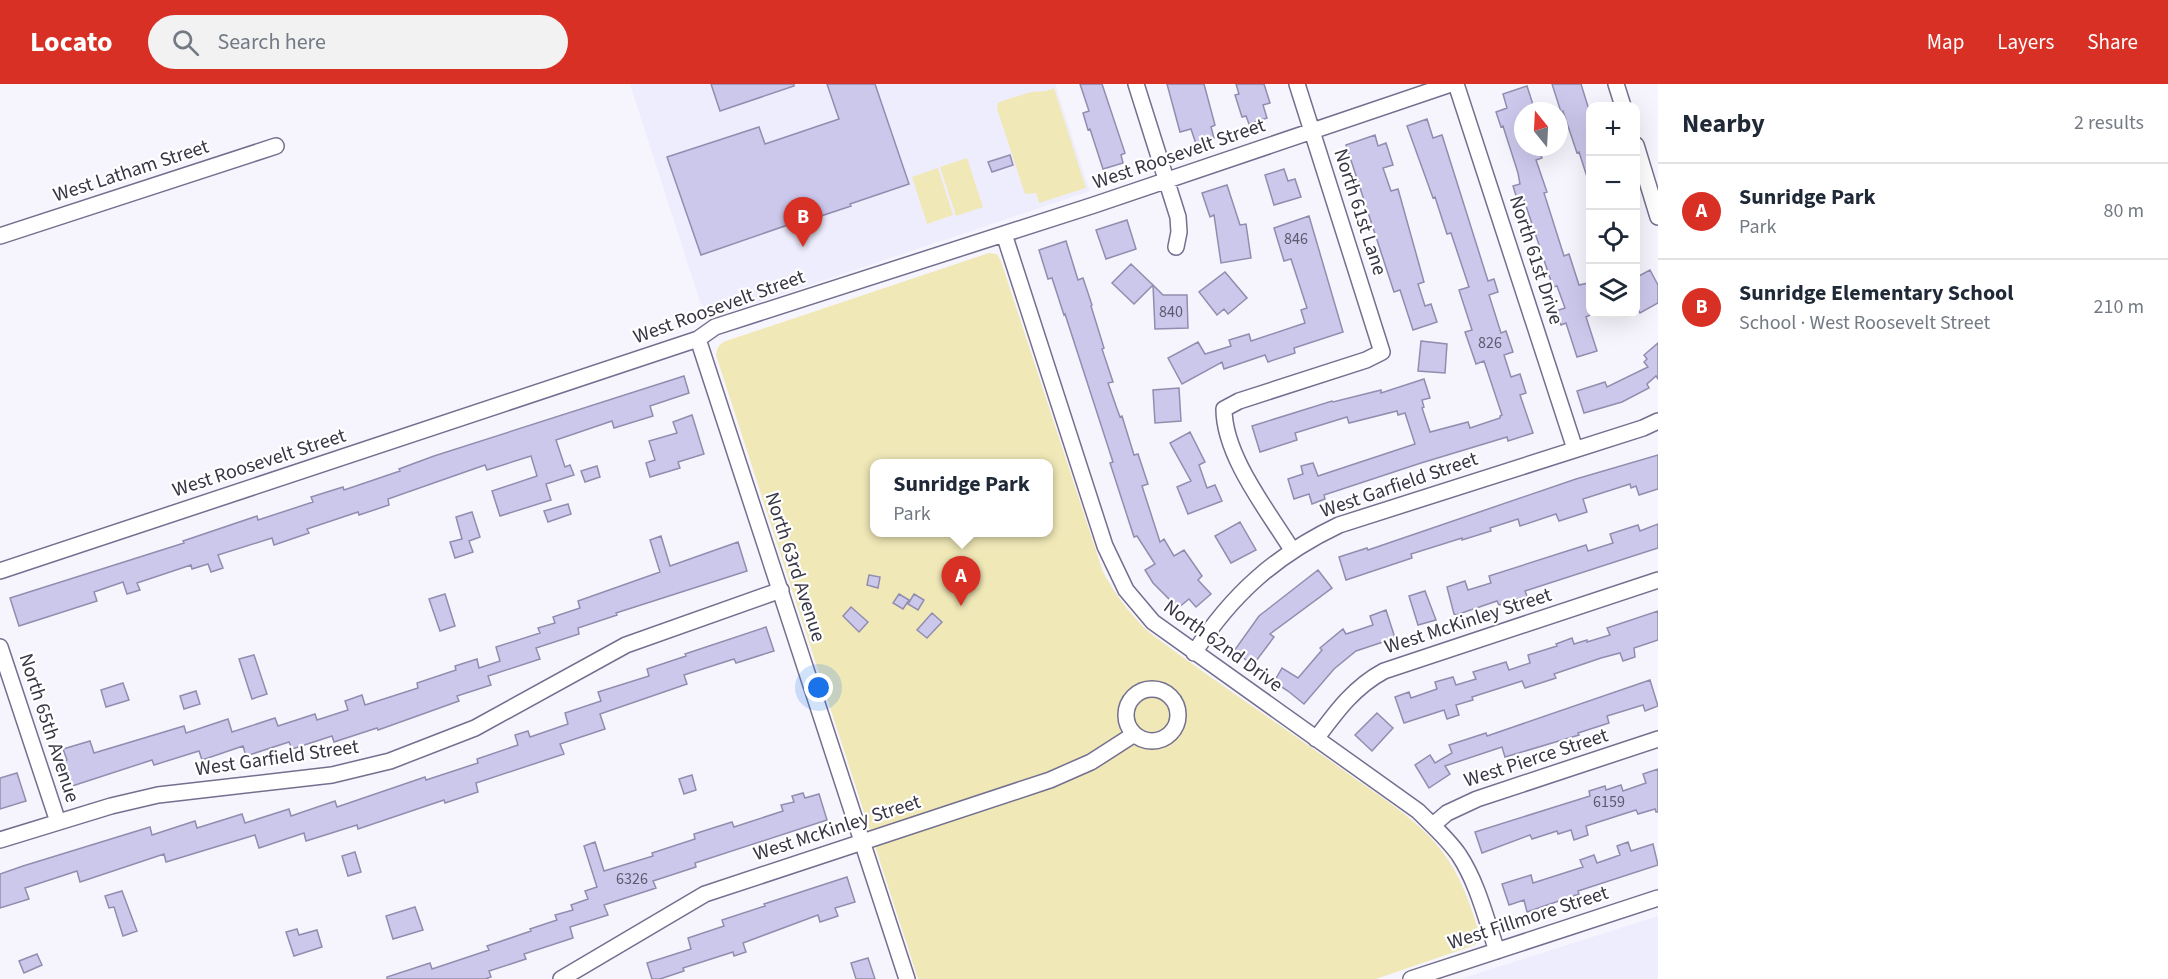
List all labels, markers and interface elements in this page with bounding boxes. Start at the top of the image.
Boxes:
search box [148,15,568,69]
text: Locato [30,22,112,62]
icon: search [169,26,202,59]
text: Search here [217,26,326,58]
text: Map [1927,27,1964,57]
text: Layers [1997,27,2054,57]
text: Share [2087,27,2138,57]
north arrow [1514,102,1568,156]
map controls [1586,102,1640,318]
button: + [1586,102,1640,156]
text: Nearby [1682,105,1765,142]
text: 2 results [2074,109,2144,137]
street label: West Roosevelt Street [1089,111,1269,197]
street label: West Latham Street [49,133,213,209]
street label: North 61st Lane [1326,145,1394,279]
button: − [1586,156,1640,210]
text: Sunridge Park [1739,181,1876,213]
street label: North 61st Drive [1502,192,1570,328]
text: A [1696,197,1707,225]
text: 80 m [2104,197,2144,225]
pin: B [784,198,822,247]
button: locate [1586,210,1640,264]
text: Park [1739,213,1776,241]
house number: 846 [1284,228,1308,250]
street label: West Roosevelt Street [629,263,809,351]
button: layers [1586,264,1640,318]
text: Sunridge Elementary School [1739,277,2014,309]
text: B [1695,293,1708,321]
text: 210 m [2094,293,2144,321]
house number: 840 [1159,301,1183,323]
text: School · West Roosevelt Street [1739,309,1990,337]
house number: 826 [1478,332,1502,354]
street label: West Roosevelt Street [169,422,350,504]
street label: West Garfield Street [1317,445,1482,525]
popup [870,459,1053,537]
text: Sunridge Park [893,468,1030,500]
street label: North 63rd Avenue [758,489,832,645]
text: Park [893,500,931,528]
pin: A [942,556,980,606]
street label: West McKinley Street [1381,581,1555,661]
street label: North 62nd Drive [1157,593,1289,699]
street label: North 65th Avenue [12,650,86,806]
your location [804,673,833,702]
street label: West Pierce Street [1460,721,1612,794]
street label: West Garfield Street [193,733,361,783]
street label: West McKinley Street [750,788,924,868]
house number: 6159 [1593,791,1625,813]
house number: 6326 [616,868,648,890]
street label: West Fillmore Street [1444,879,1612,957]

